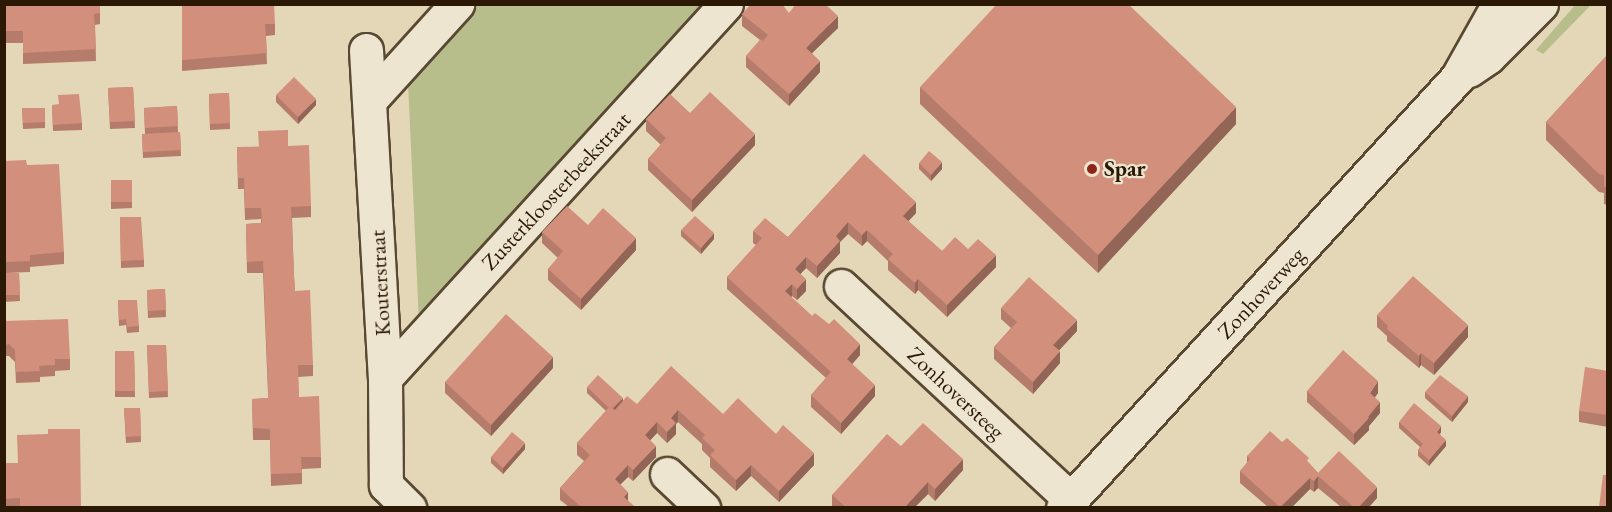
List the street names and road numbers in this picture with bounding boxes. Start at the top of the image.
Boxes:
street label: Zusterkloosterbeekstraat [476,106,636,276]
street label: Kouterstraat [364,229,396,337]
street label: Zonhoverweg [1212,242,1310,344]
street label: Zonhoversteeg [902,341,1010,445]

